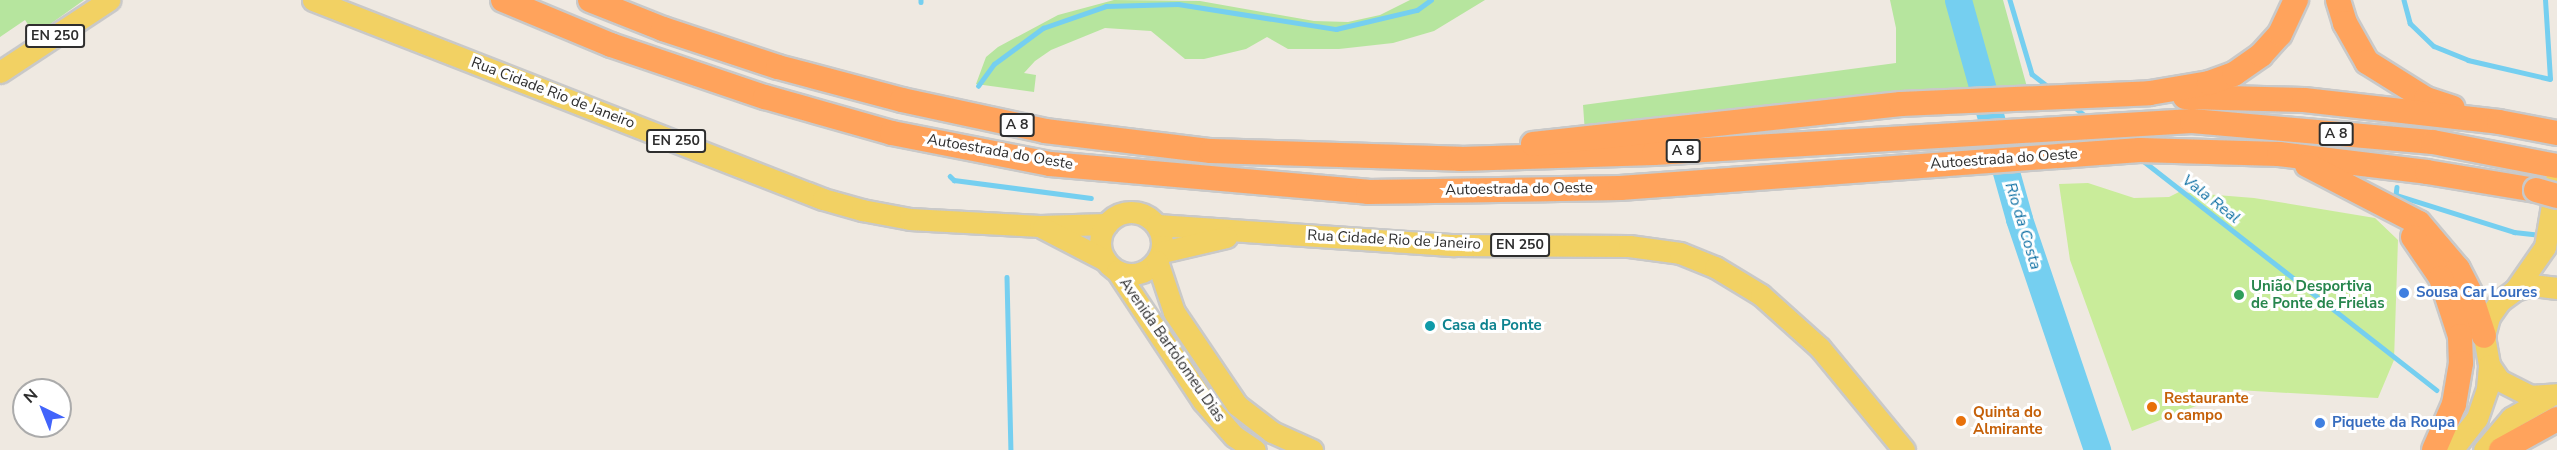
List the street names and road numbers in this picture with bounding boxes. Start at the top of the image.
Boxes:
road number: EN 250 [25,25,85,47]
street label: Rua Cidade Rio de Janeiro [469,53,637,133]
road number: A 8 [999,114,1035,136]
road number: A 8 [2318,123,2354,145]
road number: EN 250 [646,130,706,152]
street label: Autoestrada do Oeste [926,130,1074,174]
road number: A 8 [1665,140,1701,162]
street label: Autoestrada do Oeste [1930,145,2078,173]
street label: Autoestrada do Oeste [1445,179,1593,199]
street label: Rua Cidade Rio de Janeiro [1307,226,1481,254]
road number: EN 250 [1490,234,1550,256]
street label: Avenida Bartolomeu Dias [1115,275,1229,425]

